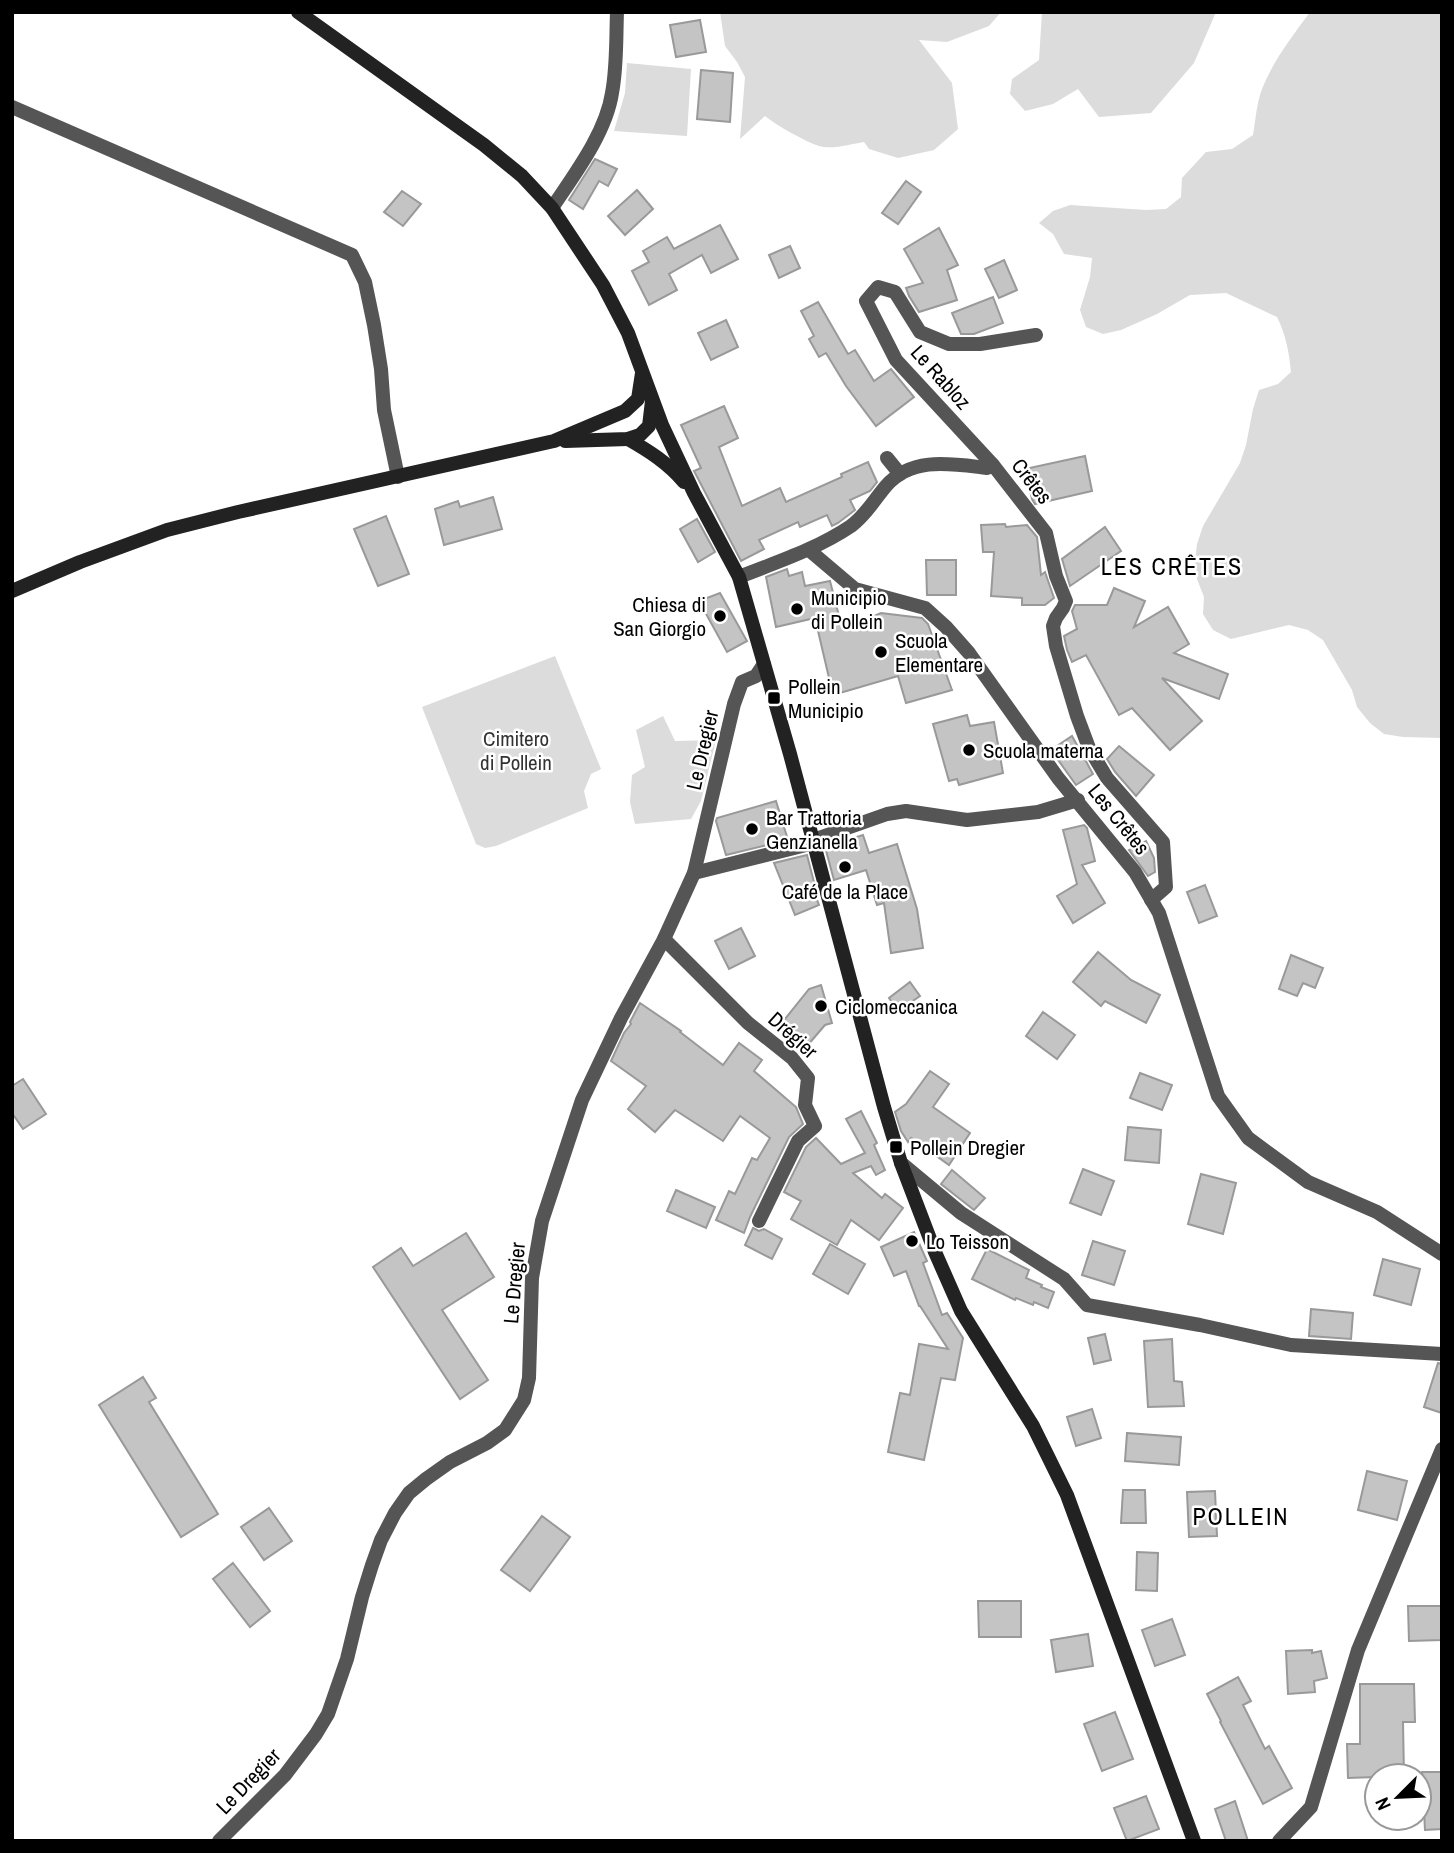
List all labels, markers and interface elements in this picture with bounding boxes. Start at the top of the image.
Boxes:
street label: Le Rabloz [904,338,978,416]
street label: Crêtes [1005,452,1059,510]
district label: LES CRÊTES [1101,550,1243,582]
place label: Municipio di Pollein [811,583,887,636]
place label: Chiesa di San Giorgio [613,590,706,643]
marker: Municipio di Pollein [789,601,805,617]
marker: Chiesa di San Giorgio [712,608,728,624]
place label: Scuola Elementare [895,626,983,679]
marker: Scuola Elementare [873,644,889,660]
place label: Pollein Municipio [788,672,864,725]
marker: Pollein Municipio [766,690,782,706]
street label: Le Dregier [679,707,725,793]
park label: Cimitero di Pollein [480,724,552,777]
place label: Scuola materna [983,736,1104,765]
marker: Scuola materna [961,742,977,758]
street label: Les Crêtes [1082,778,1156,860]
place label: Bar Trattoria Genzianella [766,803,862,856]
marker: Bar Trattoria Genzianella [744,821,760,837]
marker: Café de la Place [837,859,853,875]
place label: Café de la Place [782,877,908,906]
place label: Ciclomeccanica [835,992,958,1021]
marker: Ciclomeccanica [813,998,829,1014]
street label: Drégier [762,1005,824,1065]
place label: Pollein Dregier [910,1133,1025,1162]
marker: Pollein Dregier [888,1139,904,1155]
place label: Lo Teisson [926,1227,1009,1256]
marker: Lo Teisson [904,1233,920,1249]
street label: Le Dregier [496,1241,532,1325]
district label: POLLEIN [1192,1500,1290,1532]
street label: Le Dregier [209,1741,287,1820]
north arrow [1363,1762,1433,1832]
text: N [1368,1793,1397,1814]

